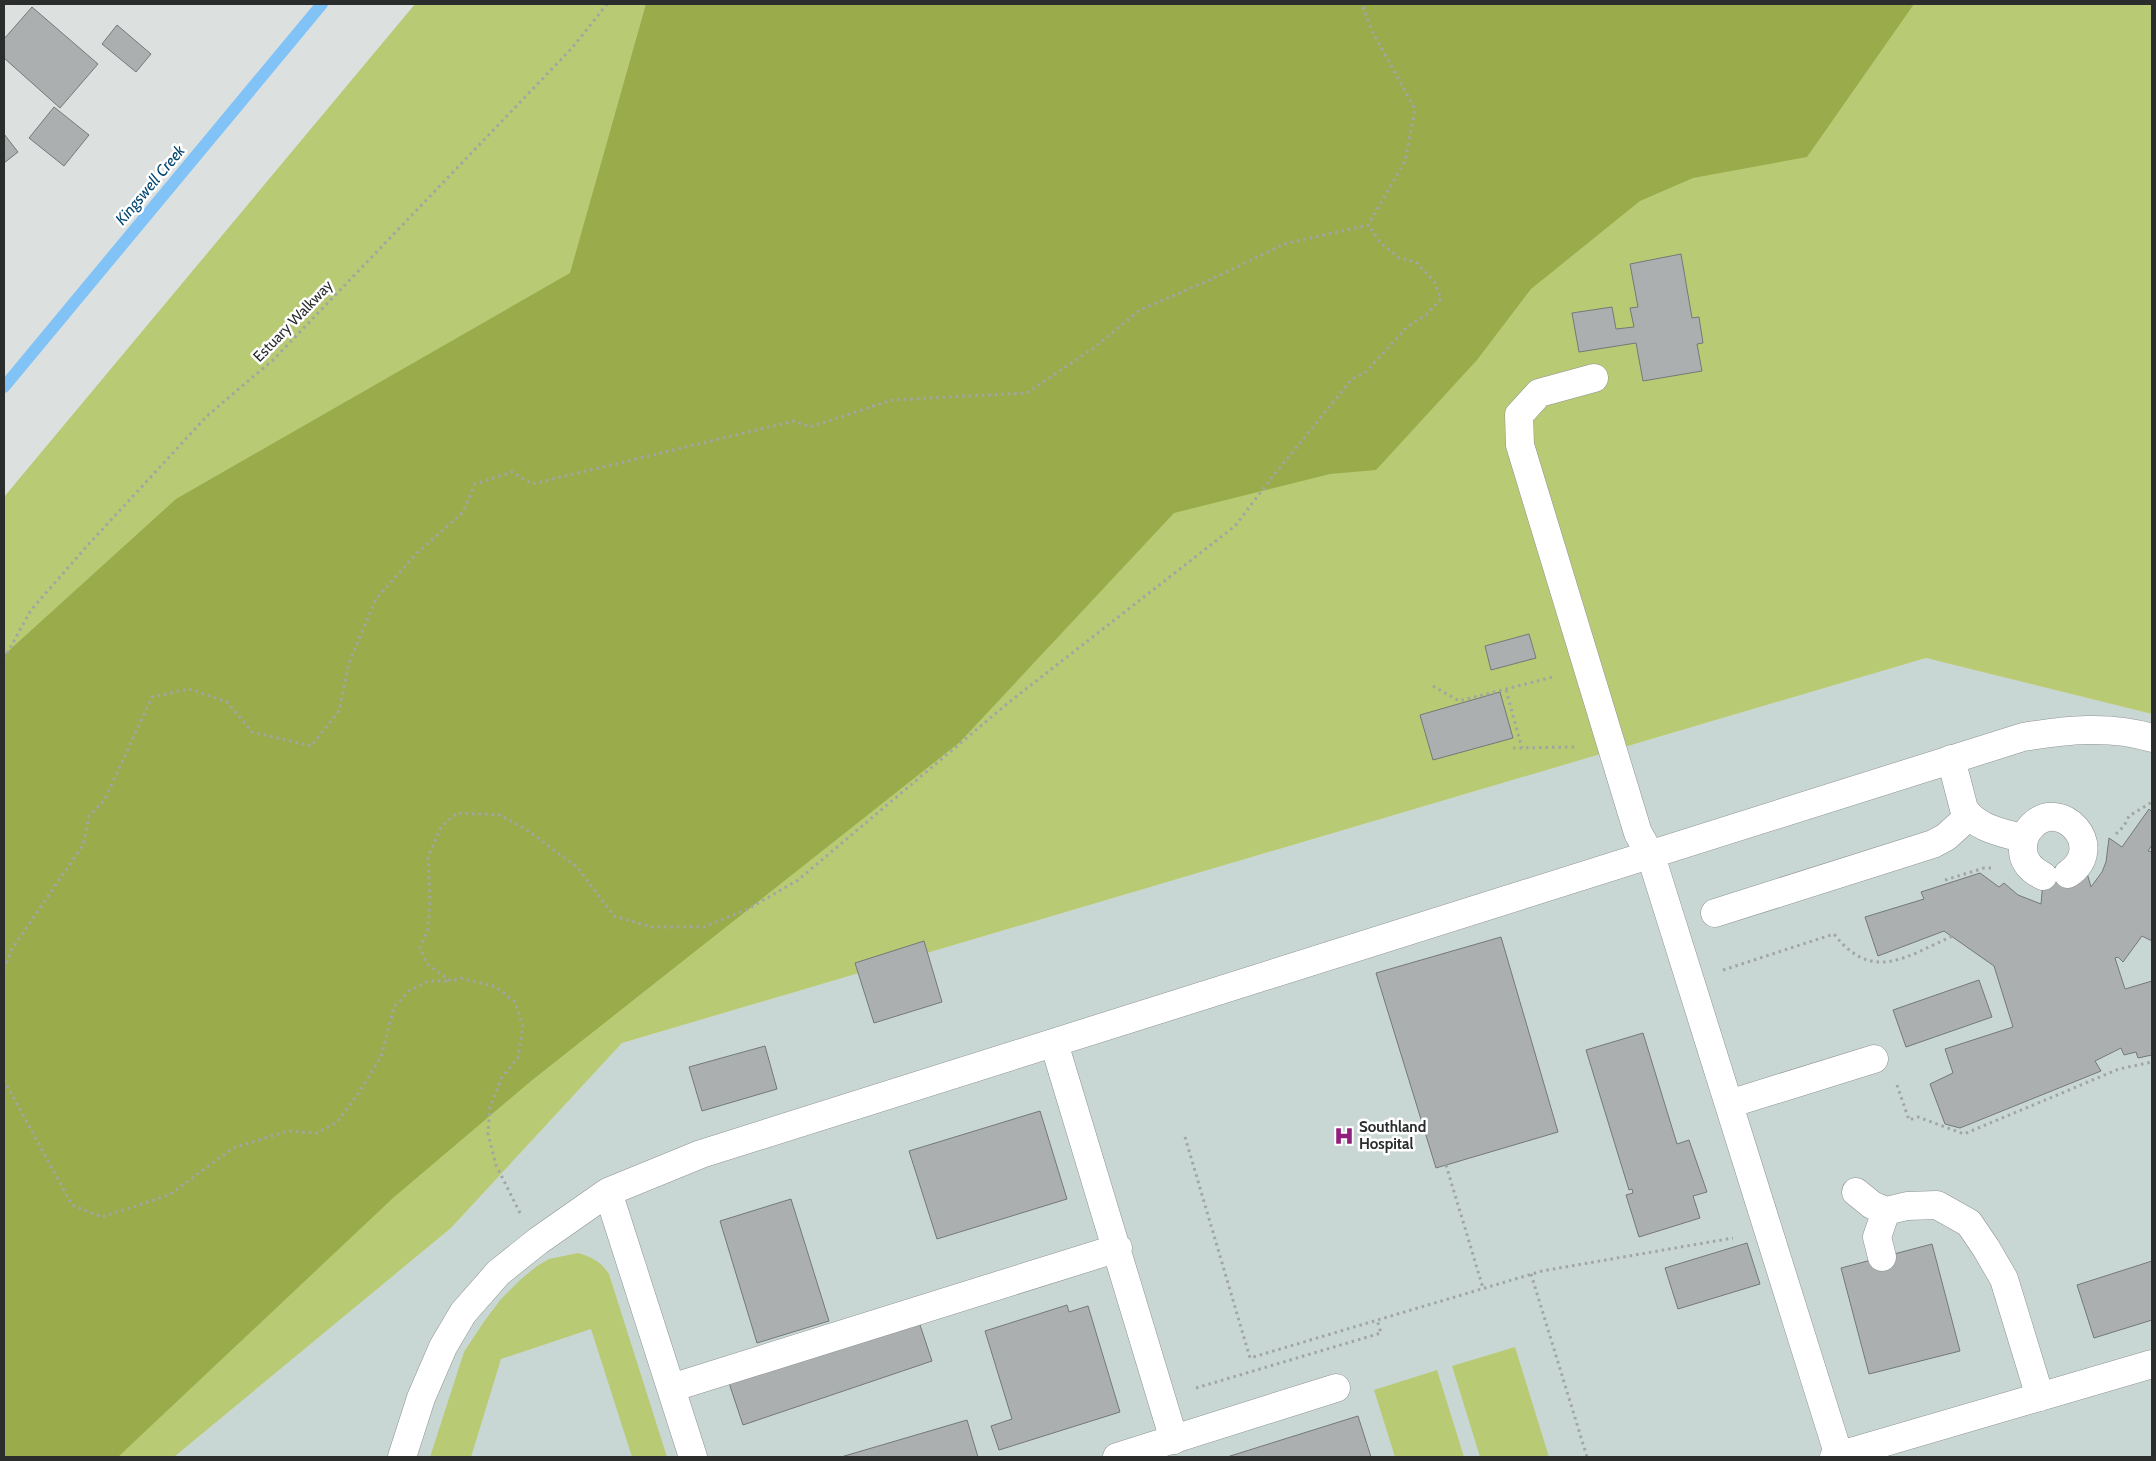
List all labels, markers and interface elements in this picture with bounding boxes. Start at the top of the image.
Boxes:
water label: Kingswell Creek [111,140,190,229]
street label: Estuary Walkway [250,276,337,366]
place label: Southland Hospital [1359,1118,1426,1153]
hospital icon: Southland Hospital [1333,1125,1355,1147]

